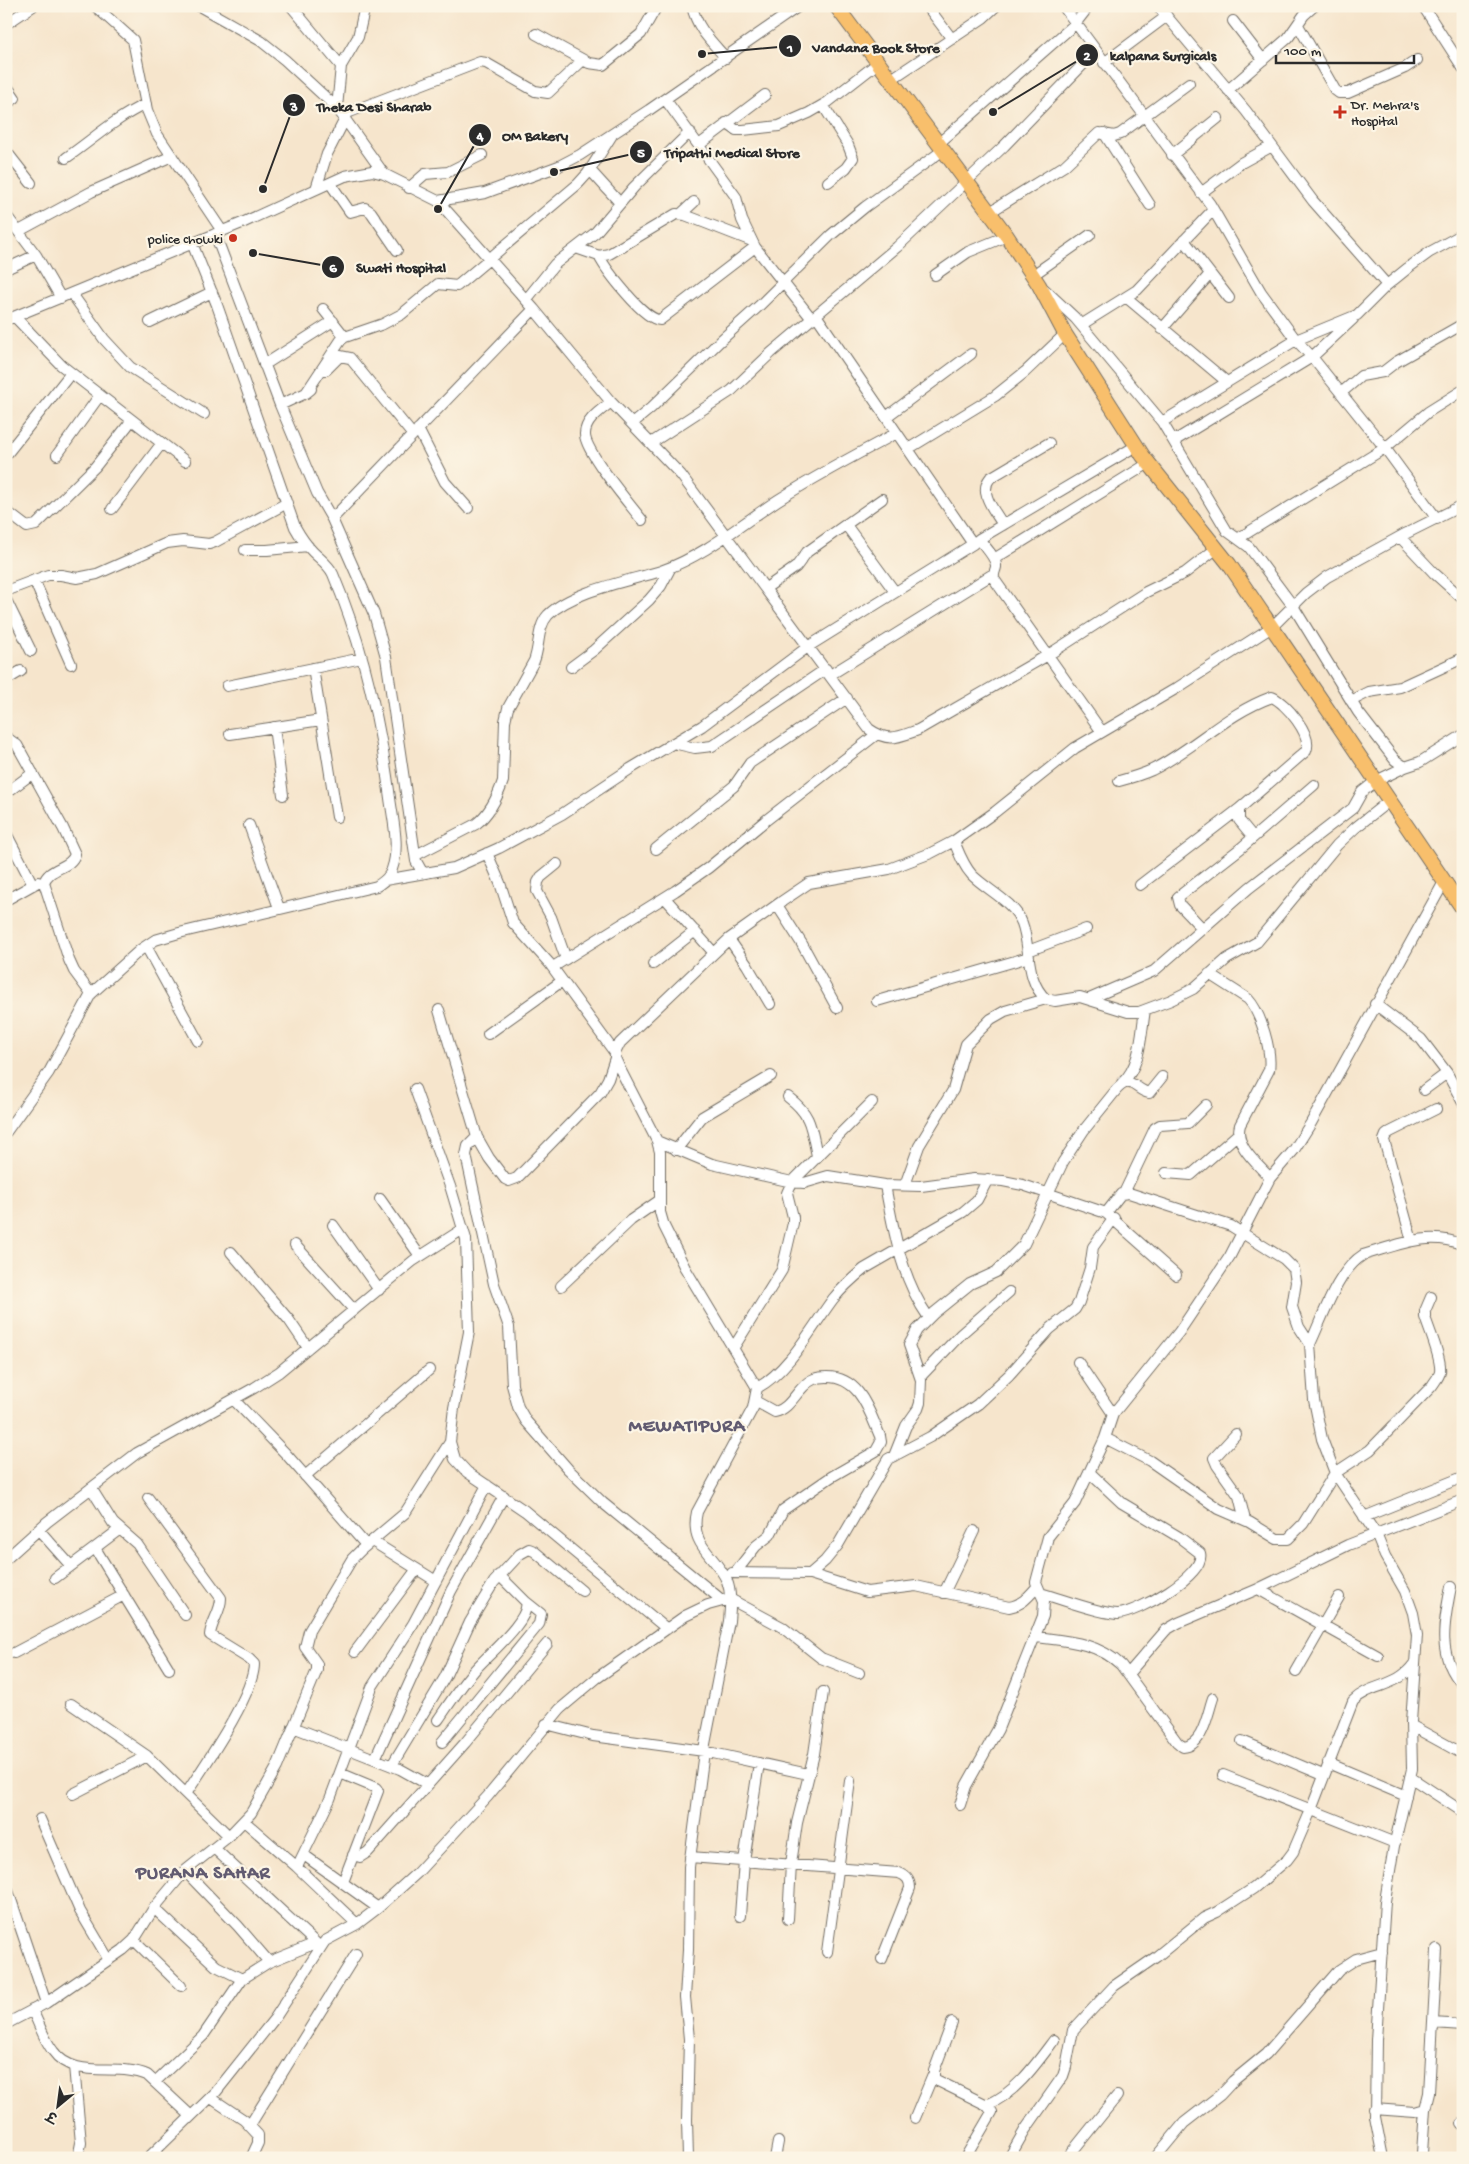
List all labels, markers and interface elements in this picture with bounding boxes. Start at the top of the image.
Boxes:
callout: Vandana Book Store [777,31,949,61]
scale bar [1276,32,1414,64]
text: 1 [786,40,793,58]
text: Vandana Book Store [811,40,941,58]
callout: kalpana Surgicals [1075,40,1226,70]
text: 100 m [1283,43,1322,61]
text: 2 [1083,48,1091,66]
text: kalpana Surgicals [1110,48,1218,66]
callout: Theka Desi Sharab [281,90,441,120]
place label: Dr. Mehra's Hospital [1350,98,1420,131]
text: 3 [289,99,298,117]
text: Theka Desi Sharab [316,99,432,117]
marker: Dr. Mehra's Hospital [1333,105,1347,119]
callout: OM Bakery [467,120,578,150]
text: 4 [475,128,484,146]
text: OM Bakery [502,128,569,146]
callout: Tripathi Medical Store [629,137,809,167]
text: 5 [637,145,645,163]
text: Tripathi Medical Store [663,145,801,163]
place label: police chowki [147,232,223,249]
marker: police chowki [227,232,239,244]
callout: Swati Hospital [321,252,456,282]
text: 6 [329,260,337,278]
text: Swati Hospital [356,260,447,278]
district label: MEWATIPURA [629,1416,746,1439]
district label: PURANA SAHAR [135,1863,270,1886]
north arrow [32,2082,82,2132]
text: उ [43,2105,63,2126]

